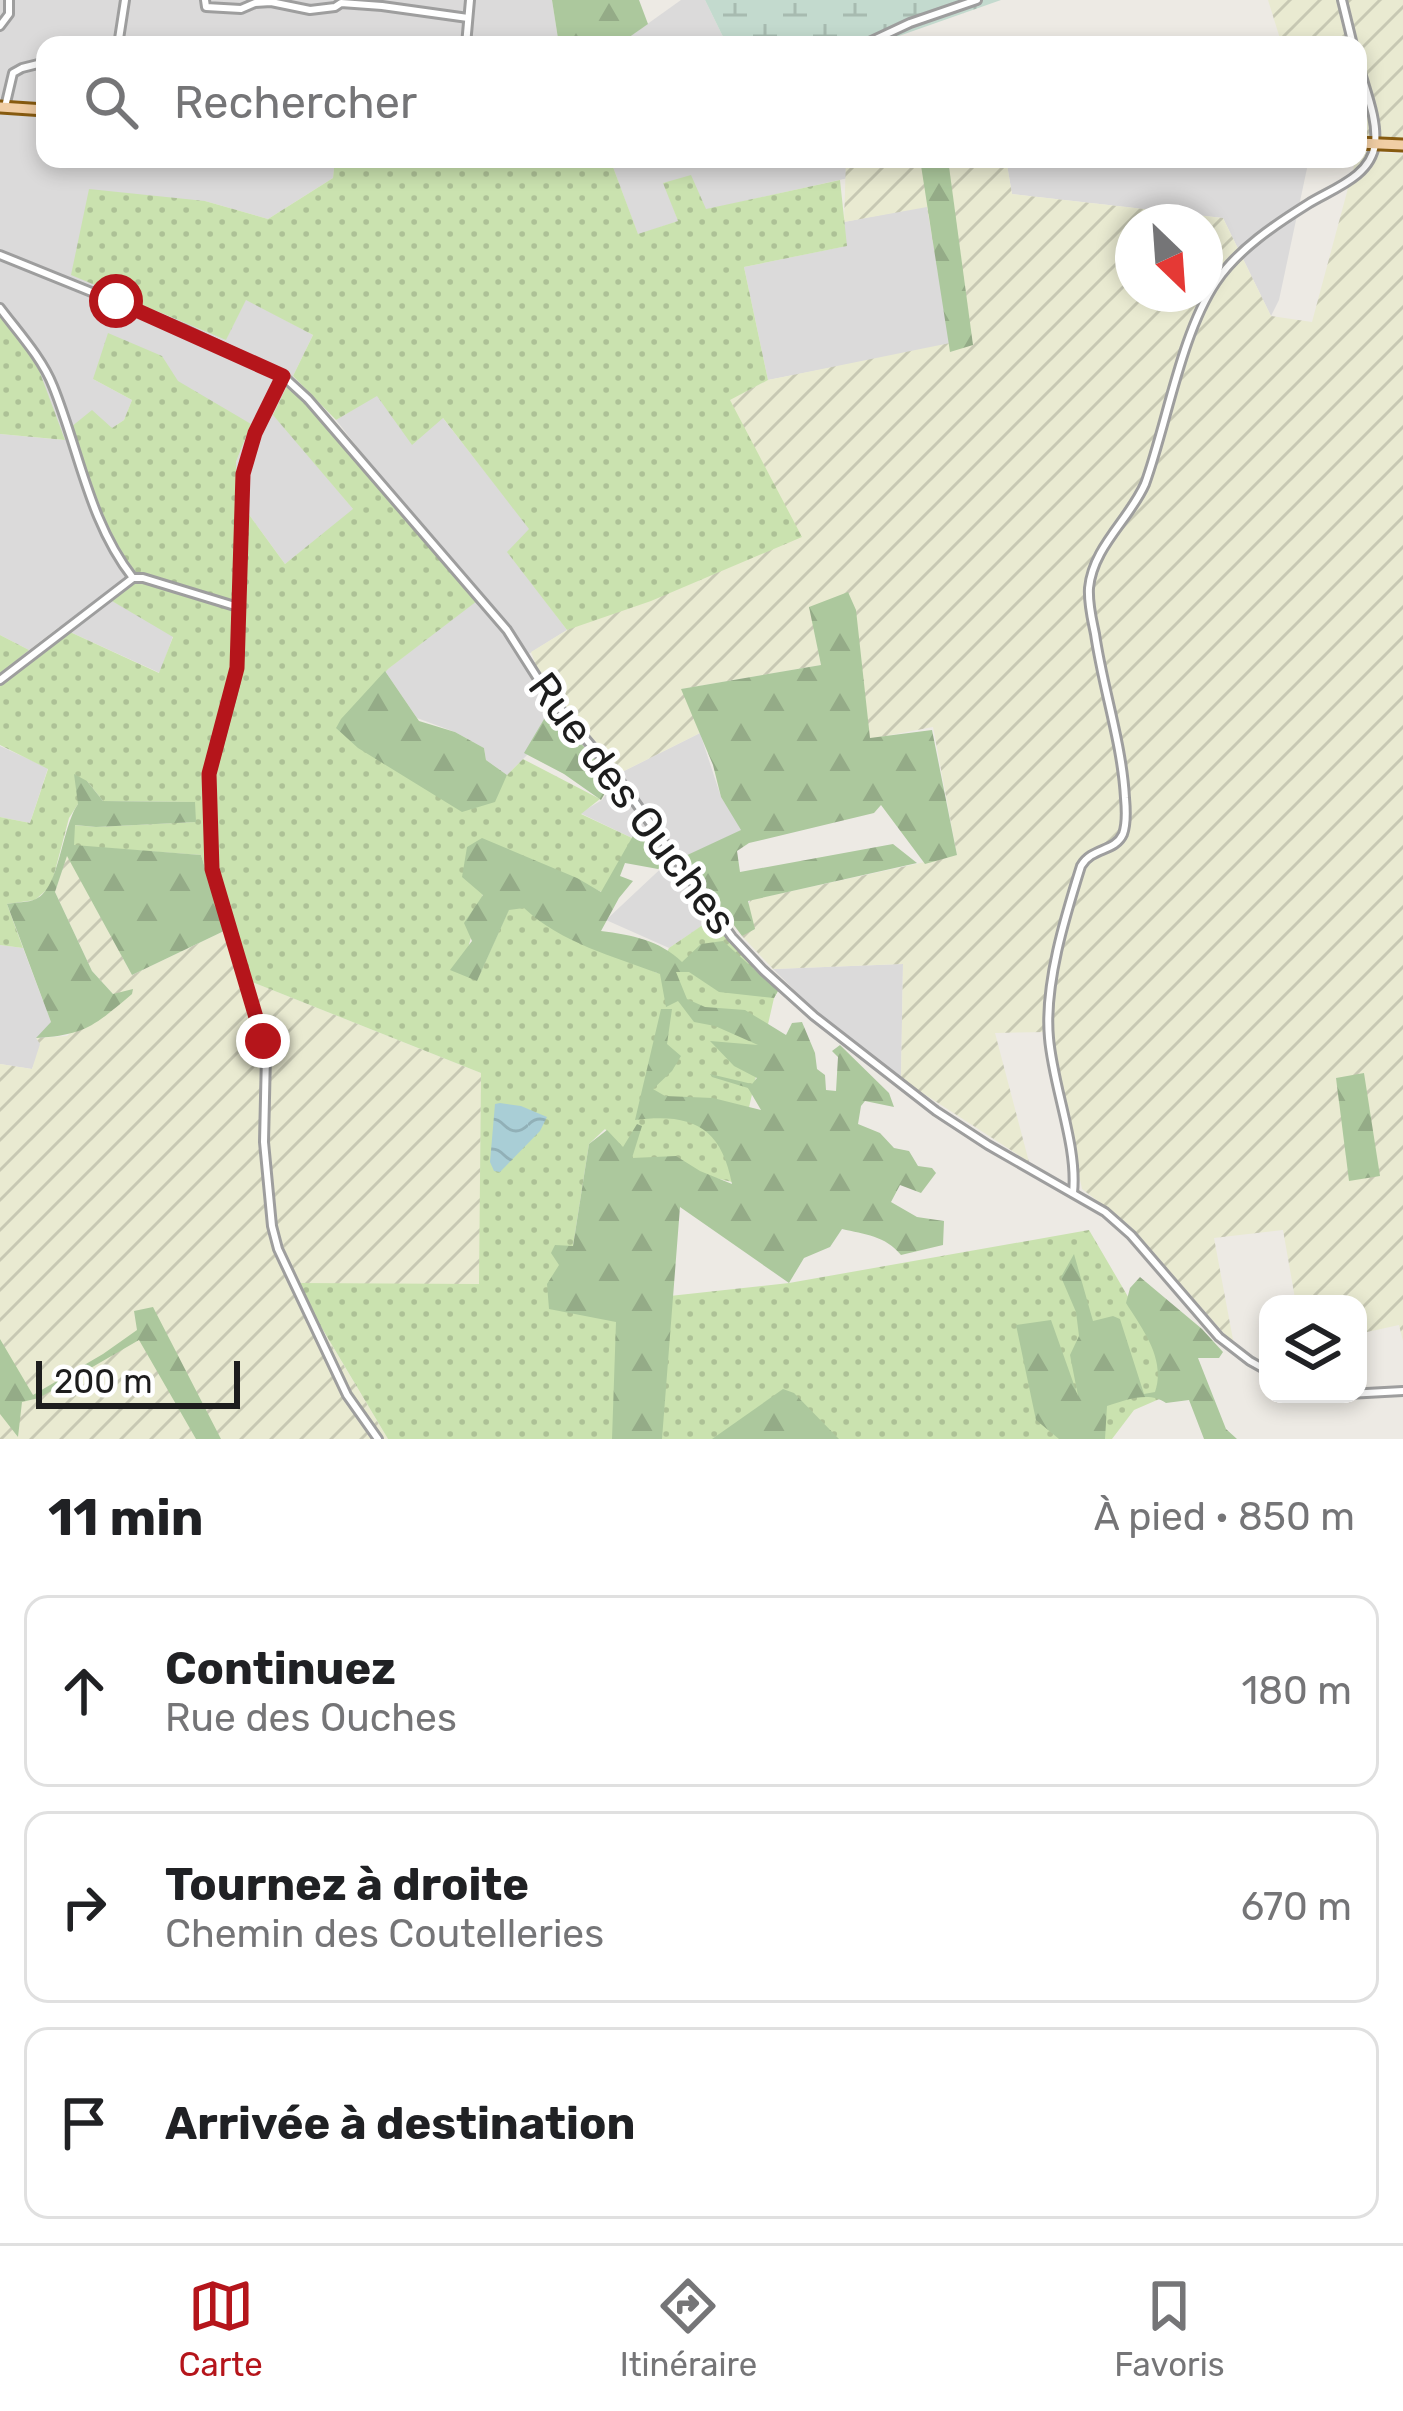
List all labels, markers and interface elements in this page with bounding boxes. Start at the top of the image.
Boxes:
search box [36,36,1367,168]
icon: search [78,69,144,135]
text: Rechercher [174,76,417,129]
north arrow [1115,204,1223,312]
route start [89,274,143,328]
street label: Rue des Ouches [518,663,747,944]
route end [236,1014,290,1068]
map controls [1259,1295,1367,1403]
button: layers [1259,1295,1367,1403]
scale bar [36,1355,240,1408]
text: 200 m [54,1362,153,1401]
text: 11 min [48,1487,204,1548]
text: À pied · 850 m [1094,1494,1355,1540]
text: Continuez [165,1642,396,1695]
icon: ahead [51,1658,117,1724]
text: 180 m [1242,1668,1352,1714]
text: Rue des Ouches [165,1695,457,1741]
text: Tournez à droite [165,1858,529,1911]
icon: right [51,1874,117,1940]
text: 670 m [1241,1884,1352,1930]
text: Chemin des Coutelleries [165,1911,604,1957]
icon: arrive [51,2090,117,2156]
text: Arrivée à destination [165,2097,635,2150]
tab: Carte [179,2273,263,2384]
tab: Itinéraire [620,2273,757,2384]
tab: Favoris [1114,2273,1224,2384]

